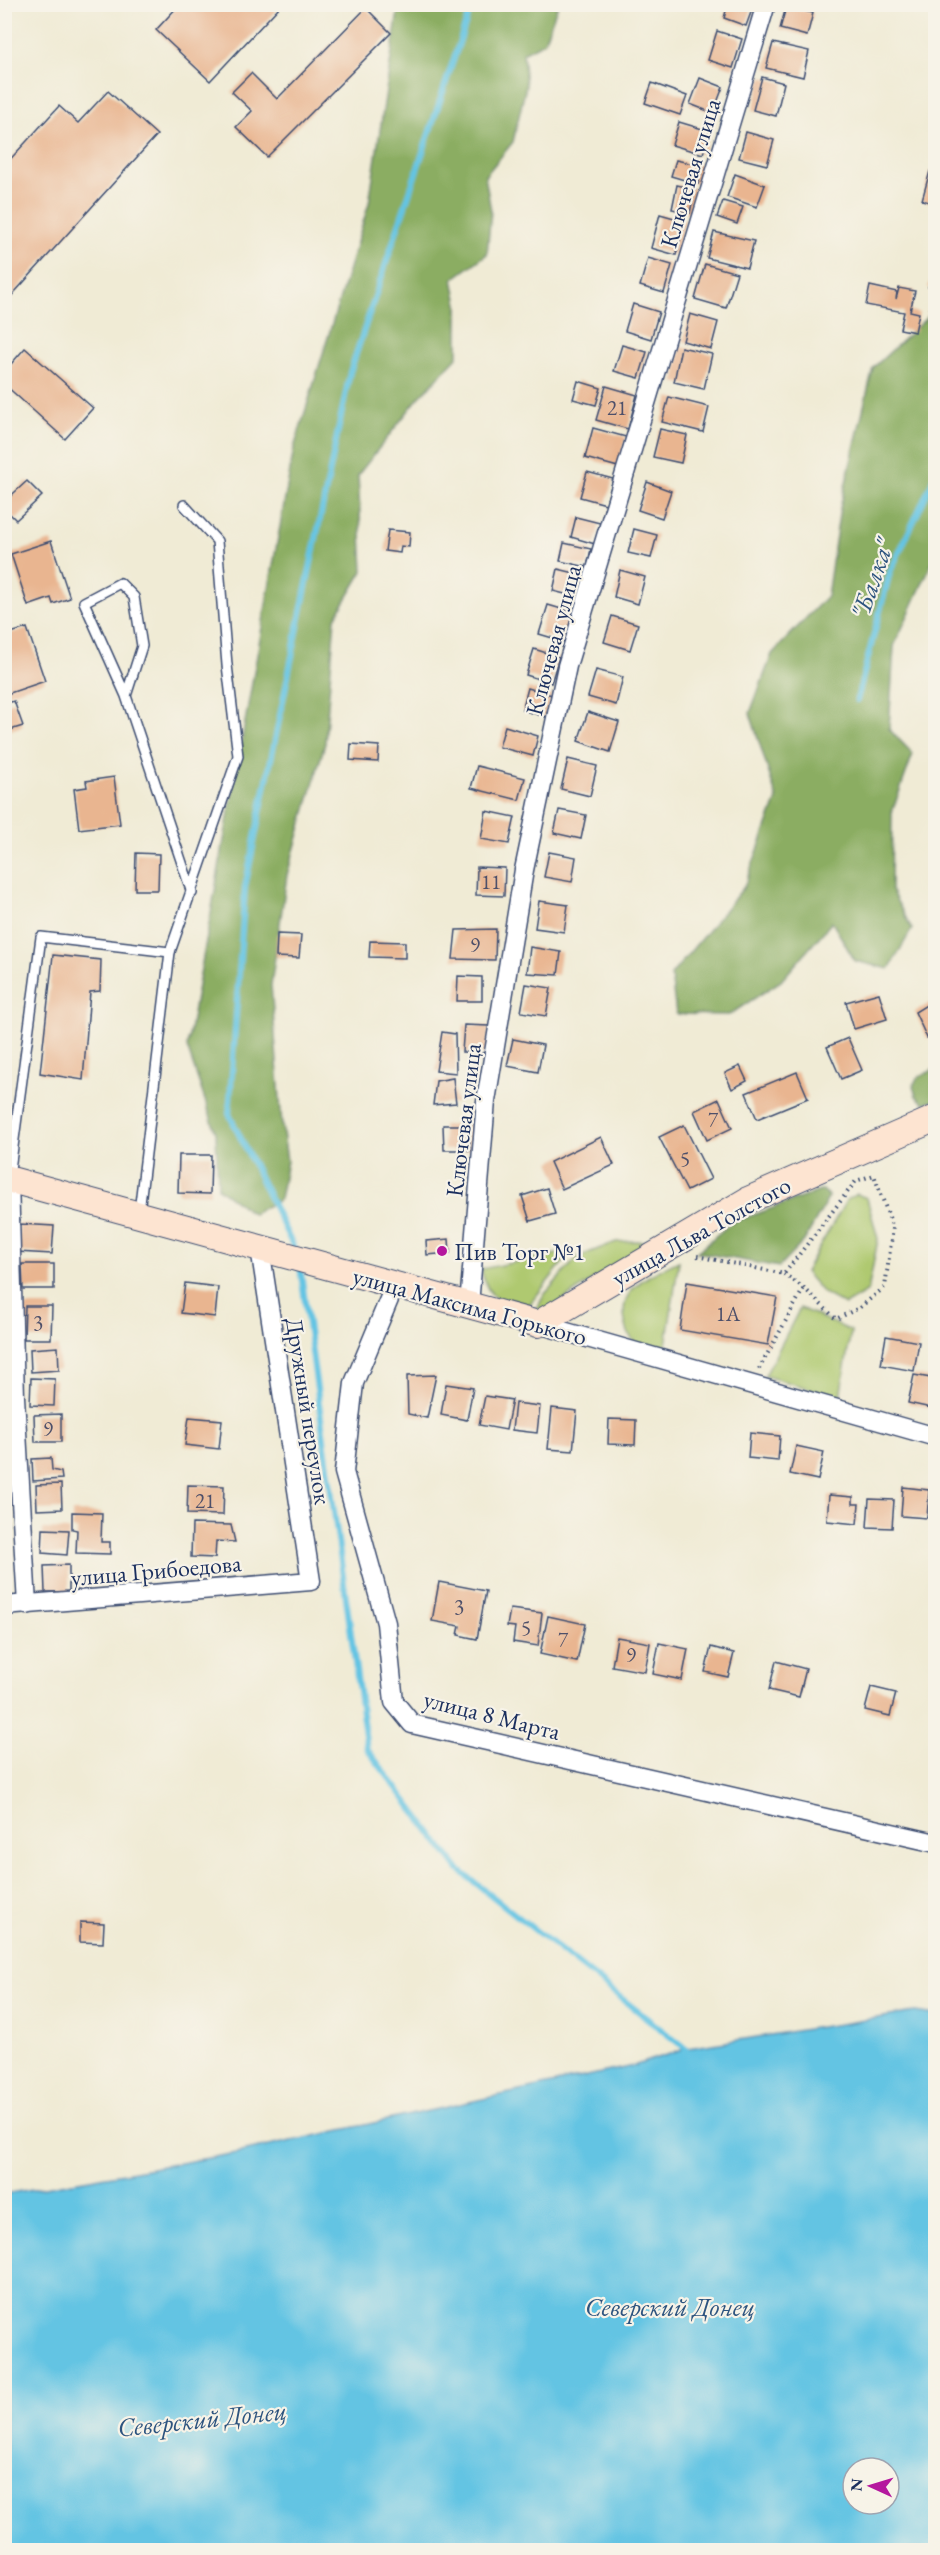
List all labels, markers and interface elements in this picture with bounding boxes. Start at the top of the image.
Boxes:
street label: Ключевая улица [653,94,728,251]
house number: 21 [607,394,627,421]
water label: "Балка" [842,532,902,624]
street label: Ключевая улица [518,561,588,719]
house number: 11 [481,868,501,895]
house number: 9 [470,931,480,958]
street label: Ключевая улица [438,1041,488,1199]
house number: 7 [708,1106,719,1133]
house number: 5 [680,1145,690,1172]
street label: улица Льва Толстого [606,1169,796,1293]
place label: Пив Торг №1 [454,1236,585,1267]
marker: Пив Торг №1 [435,1244,449,1258]
street label: улица Максима Горького [350,1260,591,1352]
house number: 1А [716,1300,741,1327]
house number: 3 [33,1309,43,1336]
street label: Дружный переулок [279,1315,339,1507]
house number: 9 [43,1415,53,1442]
house number: 21 [195,1487,215,1514]
street label: улица Грибоедова [69,1547,243,1593]
house number: 3 [454,1593,464,1620]
house number: 5 [521,1614,531,1641]
house number: 7 [558,1626,569,1653]
house number: 9 [626,1641,636,1668]
street label: улица 8 Марта [420,1683,564,1747]
water label: Северский Донец [585,2290,755,2324]
water label: Северский Донец [116,2393,288,2445]
north arrow [841,2456,901,2516]
text: N [846,2478,867,2492]

